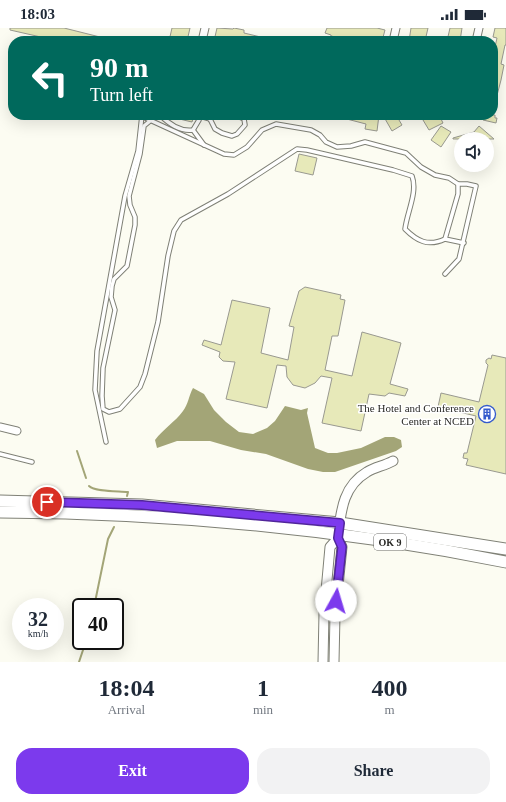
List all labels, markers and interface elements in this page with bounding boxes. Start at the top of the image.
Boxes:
text: 18:03 [20,6,55,22]
icon: left [24,52,76,104]
text: 90 m [90,52,148,83]
text: Turn left [90,85,153,105]
map controls [454,132,494,172]
button: sound [454,132,494,172]
place label: The Hotel and Conference Center at NCED [358,402,474,427]
building icon: The Hotel and Conference Center at NCED [477,404,497,424]
pin [30,485,64,519]
icon: arrive [36,491,58,513]
road number: OK 9 [374,534,406,550]
position arrow [315,580,357,622]
speed limit sign: 40 [72,598,124,650]
text: 32 [28,608,48,630]
text: km/h [28,628,48,639]
text: 18:04 [98,675,154,701]
text: 1 [257,675,269,701]
text: 400 [372,675,408,701]
text: Arrival [108,702,145,717]
text: min [253,702,273,717]
text: m [384,702,395,717]
button: Exit [16,748,249,794]
button: Share [257,748,490,794]

